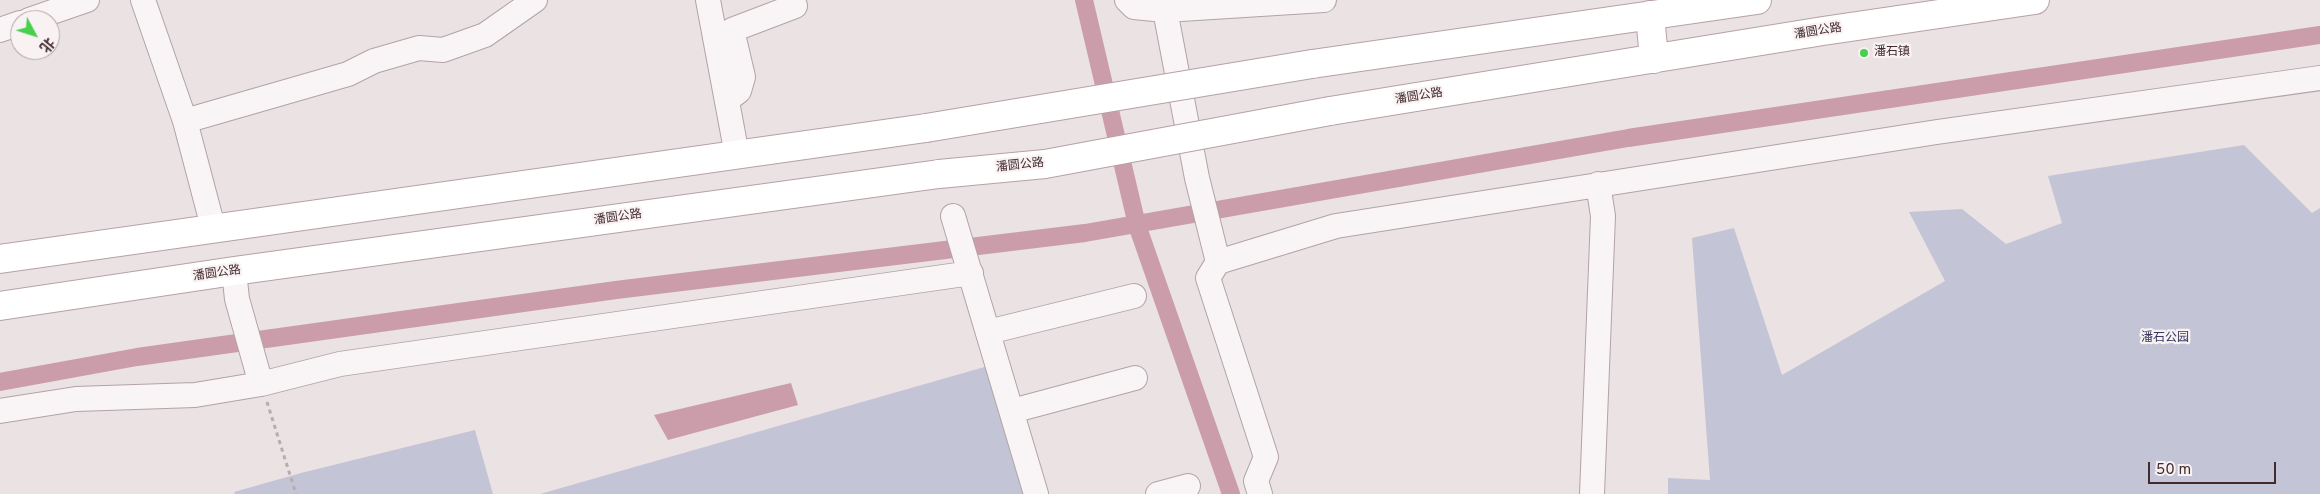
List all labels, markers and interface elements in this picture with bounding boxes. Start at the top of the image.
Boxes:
north arrow [10,10,60,60]
street label: 潘圆公路 [1793,21,1843,43]
text: 北 [35,33,57,55]
place label: 潘石镇 [1874,46,1910,60]
marker: 潘石镇 [1858,47,1870,59]
street label: 潘圆公路 [1394,86,1444,108]
street label: 潘圆公路 [995,156,1045,176]
street label: 潘圆公路 [593,208,643,228]
street label: 潘圆公路 [192,264,242,284]
park label: 潘石公园 [2141,332,2189,346]
scale bar [2150,452,2278,484]
text: 50 m [2156,461,2191,480]

